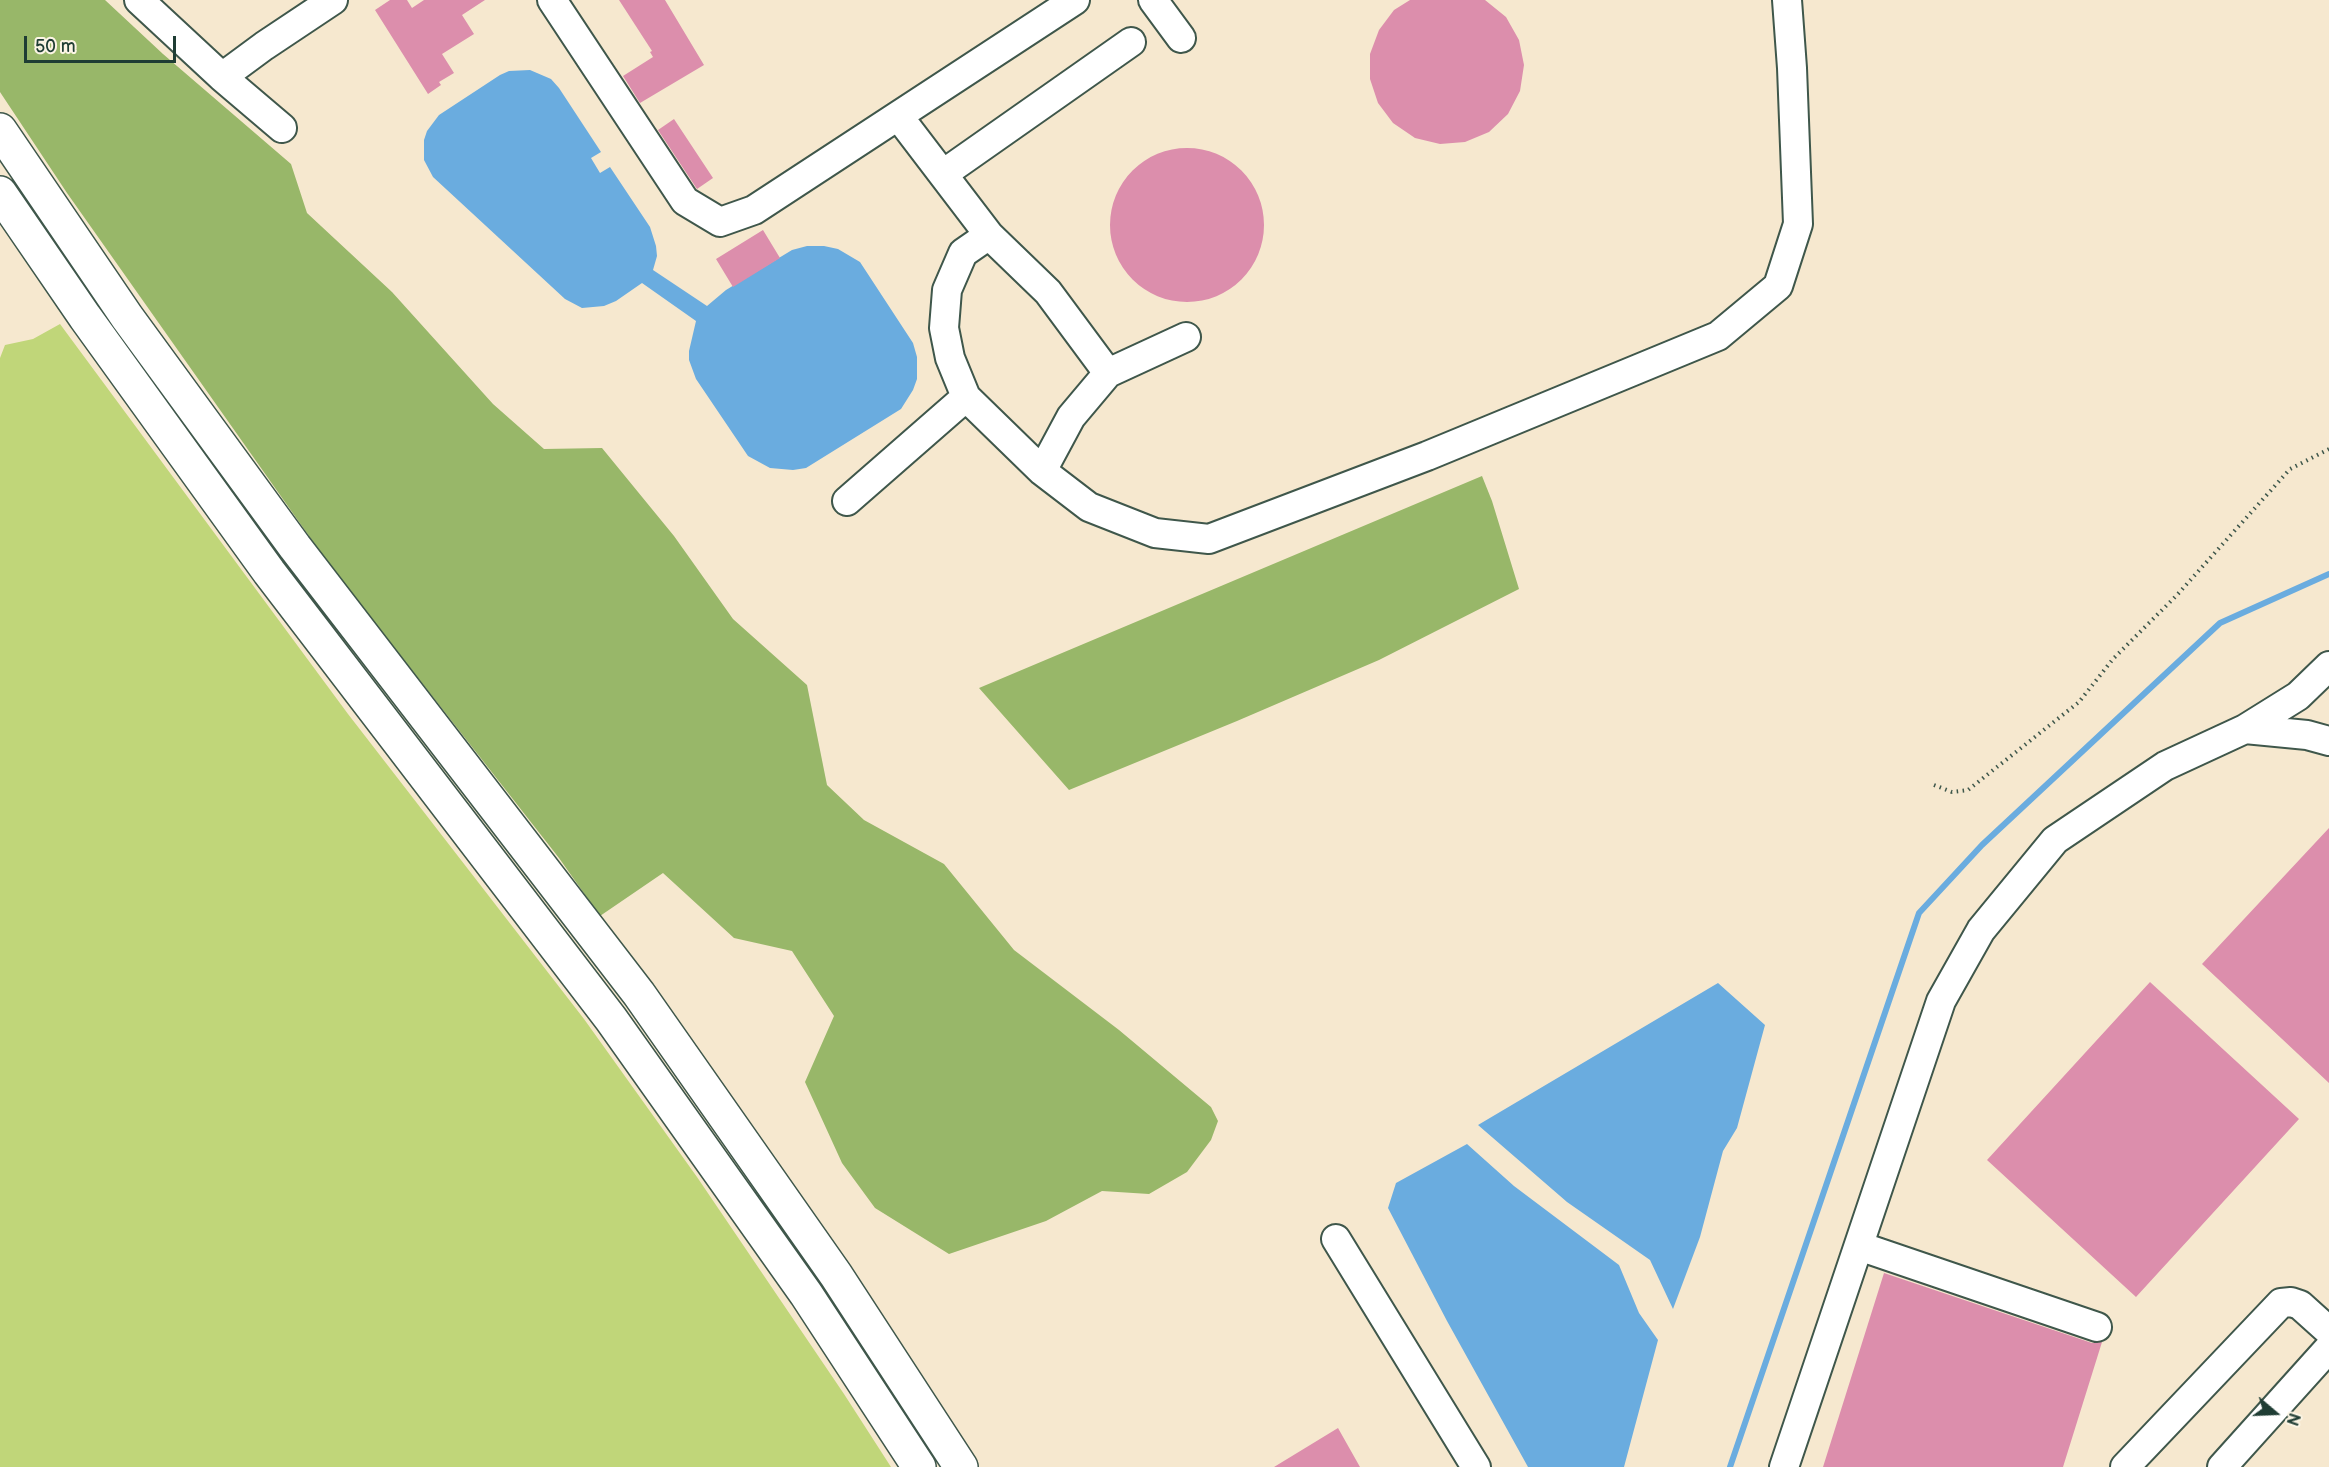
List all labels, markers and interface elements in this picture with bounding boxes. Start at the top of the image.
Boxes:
scale bar [27,24,178,62]
text: 50 m [35,36,76,57]
north arrow [2245,1383,2305,1443]
text: N [2282,1410,2303,1428]

